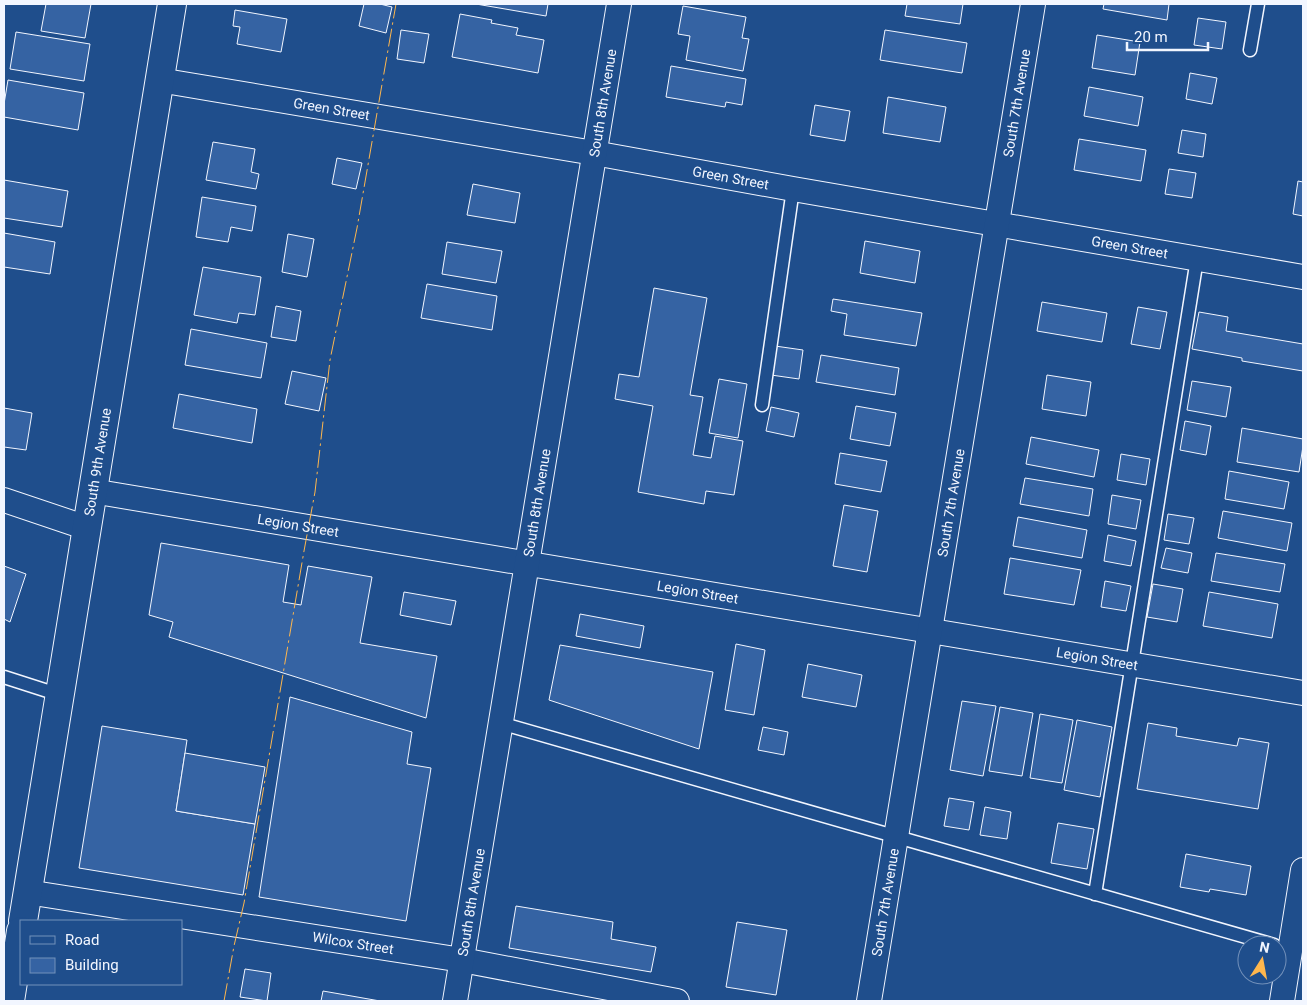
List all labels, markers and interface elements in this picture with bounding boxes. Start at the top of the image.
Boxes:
scale bar [1127,20,1208,52]
text: 20 m [1134,28,1168,46]
street label: South 8th Avenue [586,48,619,158]
street label: South 7th Avenue [1000,48,1033,158]
street label: Green Street [292,95,371,123]
street label: Green Street [691,163,771,193]
street label: Green Street [1090,233,1170,262]
street label: South 9th Avenue [81,407,114,517]
street label: South 8th Avenue [520,447,554,558]
street label: South 7th Avenue [934,447,968,558]
street label: Legion Street [256,511,341,540]
street label: Legion Street [656,577,740,607]
street label: Legion Street [1055,644,1140,673]
street label: South 8th Avenue [454,847,488,958]
street label: South 7th Avenue [868,847,902,958]
legend [20,920,182,985]
street label: Wilcox Street [311,929,395,957]
text: Road [65,931,99,949]
north arrow [1237,935,1287,985]
text: N [1258,938,1271,956]
text: Building [65,956,119,974]

